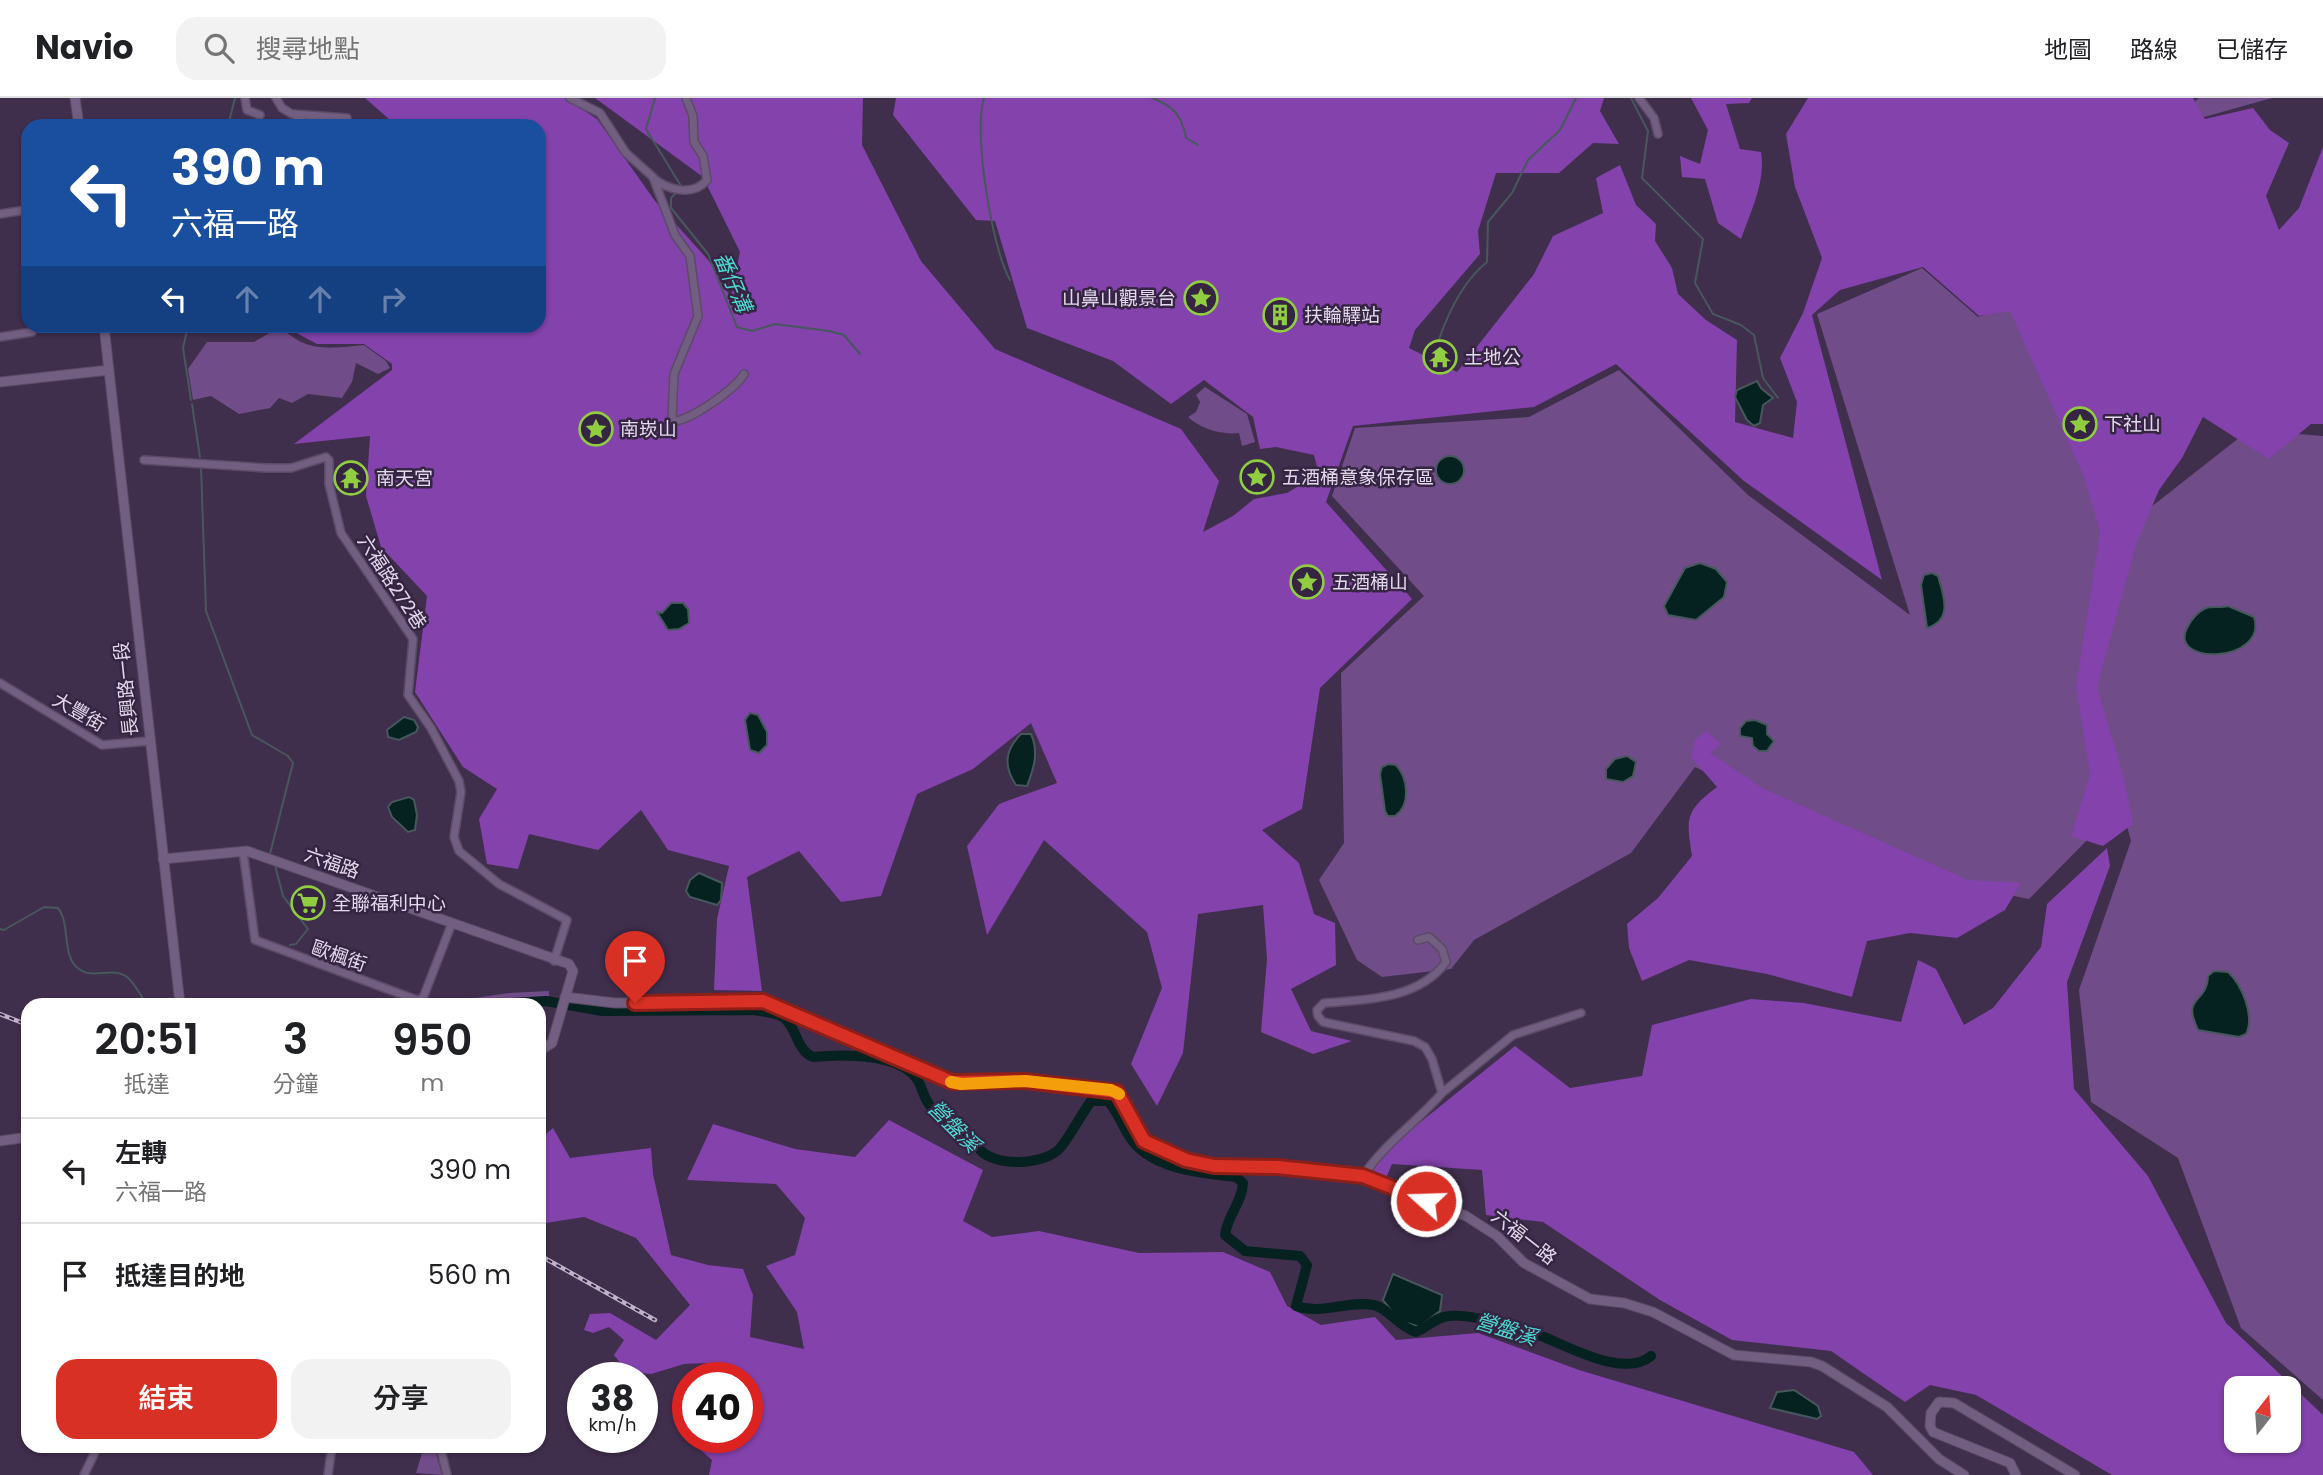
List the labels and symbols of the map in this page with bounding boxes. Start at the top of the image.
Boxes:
water label: 番仔溝 [707,247,760,319]
place icon: 山鼻山觀景台 [1182,279,1220,317]
place label: 山鼻山觀景台 [1062,285,1176,312]
building icon: 扶輪驛站 [1261,296,1299,334]
place label: 扶輪驛站 [1304,302,1380,329]
temple icon: 土地公 [1421,338,1459,376]
place label: 土地公 [1464,344,1521,371]
place icon: 下社山 [2061,405,2099,443]
place icon: 南崁山 [577,410,615,448]
place label: 下社山 [2104,411,2161,438]
place label: 南崁山 [620,416,677,443]
place icon: 五酒桶意象保存區 [1238,458,1276,496]
temple icon: 南天宮 [332,459,370,497]
place label: 五酒桶意象保存區 [1282,464,1434,491]
place label: 南天宮 [376,465,433,492]
street label: 六福路272巷 [351,529,433,635]
place icon: 五酒桶山 [1288,563,1326,601]
place label: 五酒桶山 [1332,569,1408,596]
street label: 長興路一段 [108,640,144,738]
street label: 大豐街 [48,686,110,738]
street label: 六福路 [301,841,363,885]
supermarket icon: 全聯福利中心 [289,884,327,922]
place label: 全聯福利中心 [332,890,446,917]
pin [605,931,665,1003]
street label: 歐楓街 [308,934,370,978]
water label: 營盤溪 [921,1093,989,1161]
position arrow [1389,1164,1463,1238]
street label: 六福一路 [1486,1203,1562,1271]
water label: 營盤溪 [1472,1306,1543,1353]
speed limit sign: 40 [672,1362,763,1453]
north arrow [2224,1376,2301,1452]

